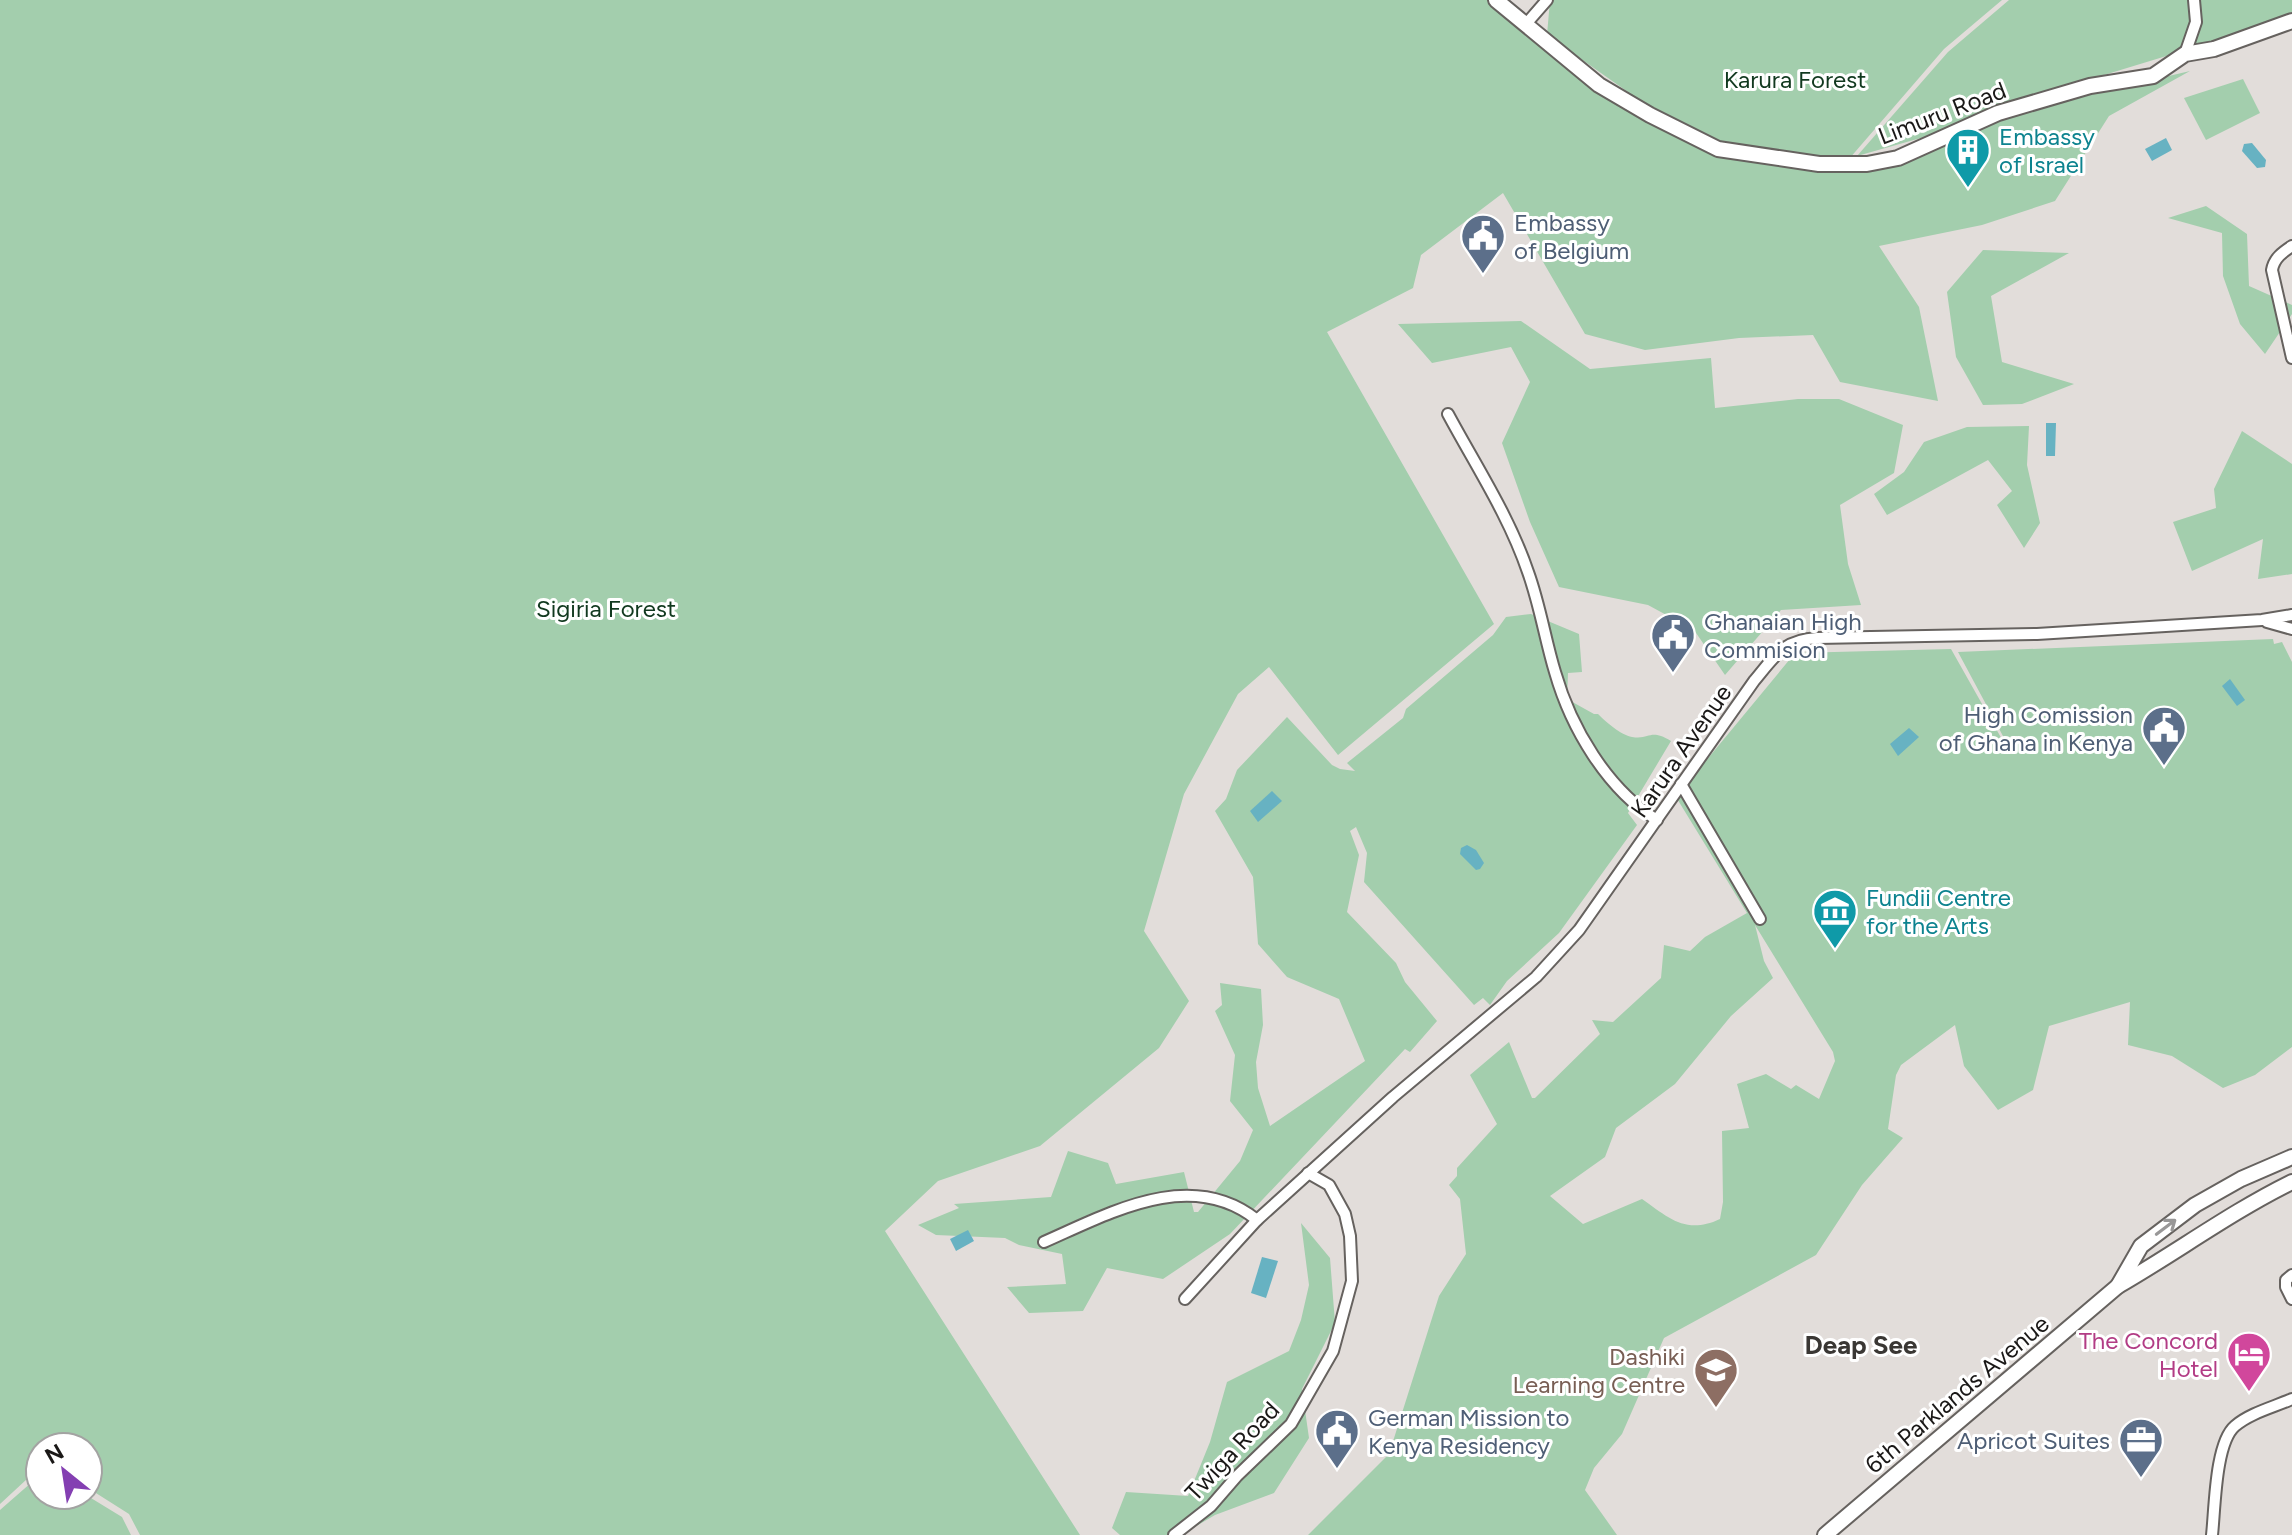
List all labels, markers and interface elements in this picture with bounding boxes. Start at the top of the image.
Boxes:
park label: Karura Forest [1724,65,1866,94]
street label: Limuru Road [1874,75,2010,151]
place label: Embassy of Israel [1999,122,2095,179]
building icon: Embassy of Israel [1944,126,1992,189]
place label: Embassy of Belgium [1514,208,1629,265]
public building icon: Embassy of Belgium [1459,212,1507,275]
park label: Sigiria Forest [536,594,676,623]
place label: Ghanaian High Commision [1704,607,1862,664]
public building icon: Ghanaian High Commision [1649,611,1697,674]
street label: Karura Avenue [1624,679,1738,823]
place label: High Comission of Ghana in Kenya [1939,700,2133,757]
public building icon: High Comission of Ghana in Kenya [2140,704,2188,767]
place label: Fundii Centre for the Arts [1866,883,2011,940]
museum icon: Fundii Centre for the Arts [1811,887,1859,950]
one-way arrow [2155,1219,2176,1236]
street label: 6th Parklands Avenue [1859,1309,2055,1479]
place label: The Concord Hotel [2079,1326,2218,1383]
district label: Deap See [1805,1329,1917,1361]
hotel icon: The Concord Hotel [2225,1330,2273,1393]
place label: Dashiki Learning Centre [1513,1342,1685,1399]
school or university icon: Dashiki Learning Centre [1692,1346,1740,1409]
street label: Twiga Road [1179,1395,1285,1507]
place label: German Mission to Kenya Residency [1368,1403,1569,1460]
public building icon: German Mission to Kenya Residency [1313,1407,1361,1470]
office icon: Apricot Suites [2117,1416,2165,1479]
place label: Apricot Suites [1957,1426,2110,1455]
north arrow [24,1431,104,1511]
text: N [40,1438,68,1470]

